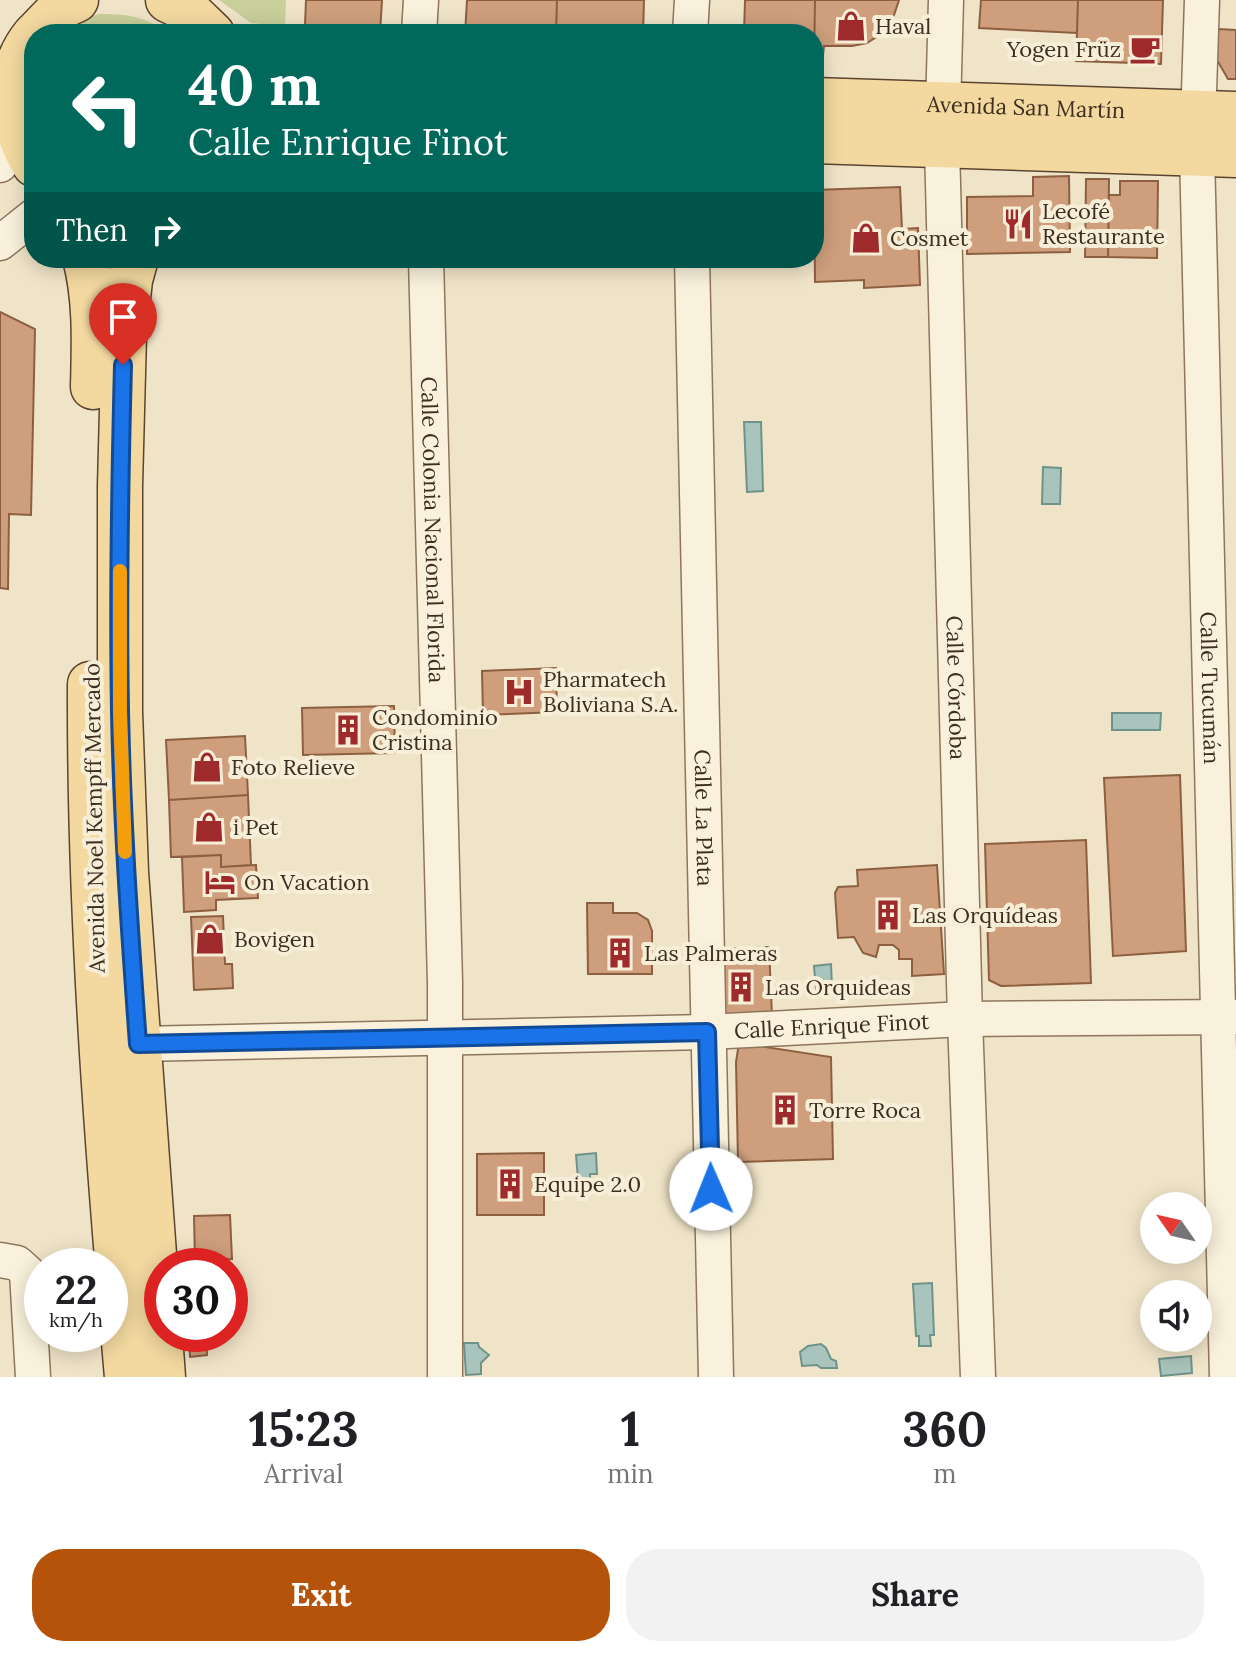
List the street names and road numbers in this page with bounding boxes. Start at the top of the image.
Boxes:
street label: Avenida San Martín [925,90,1126,124]
street label: Calle Colonia Nacional Florida [415,376,451,684]
street label: Calle Tucumán [1194,611,1226,764]
street label: Calle Córdoba [940,615,972,760]
street label: Avenida Noel Kempff Mercado [77,663,111,974]
street label: Calle La Plata [689,749,719,887]
street label: Calle Enrique Finot [733,1007,931,1045]

